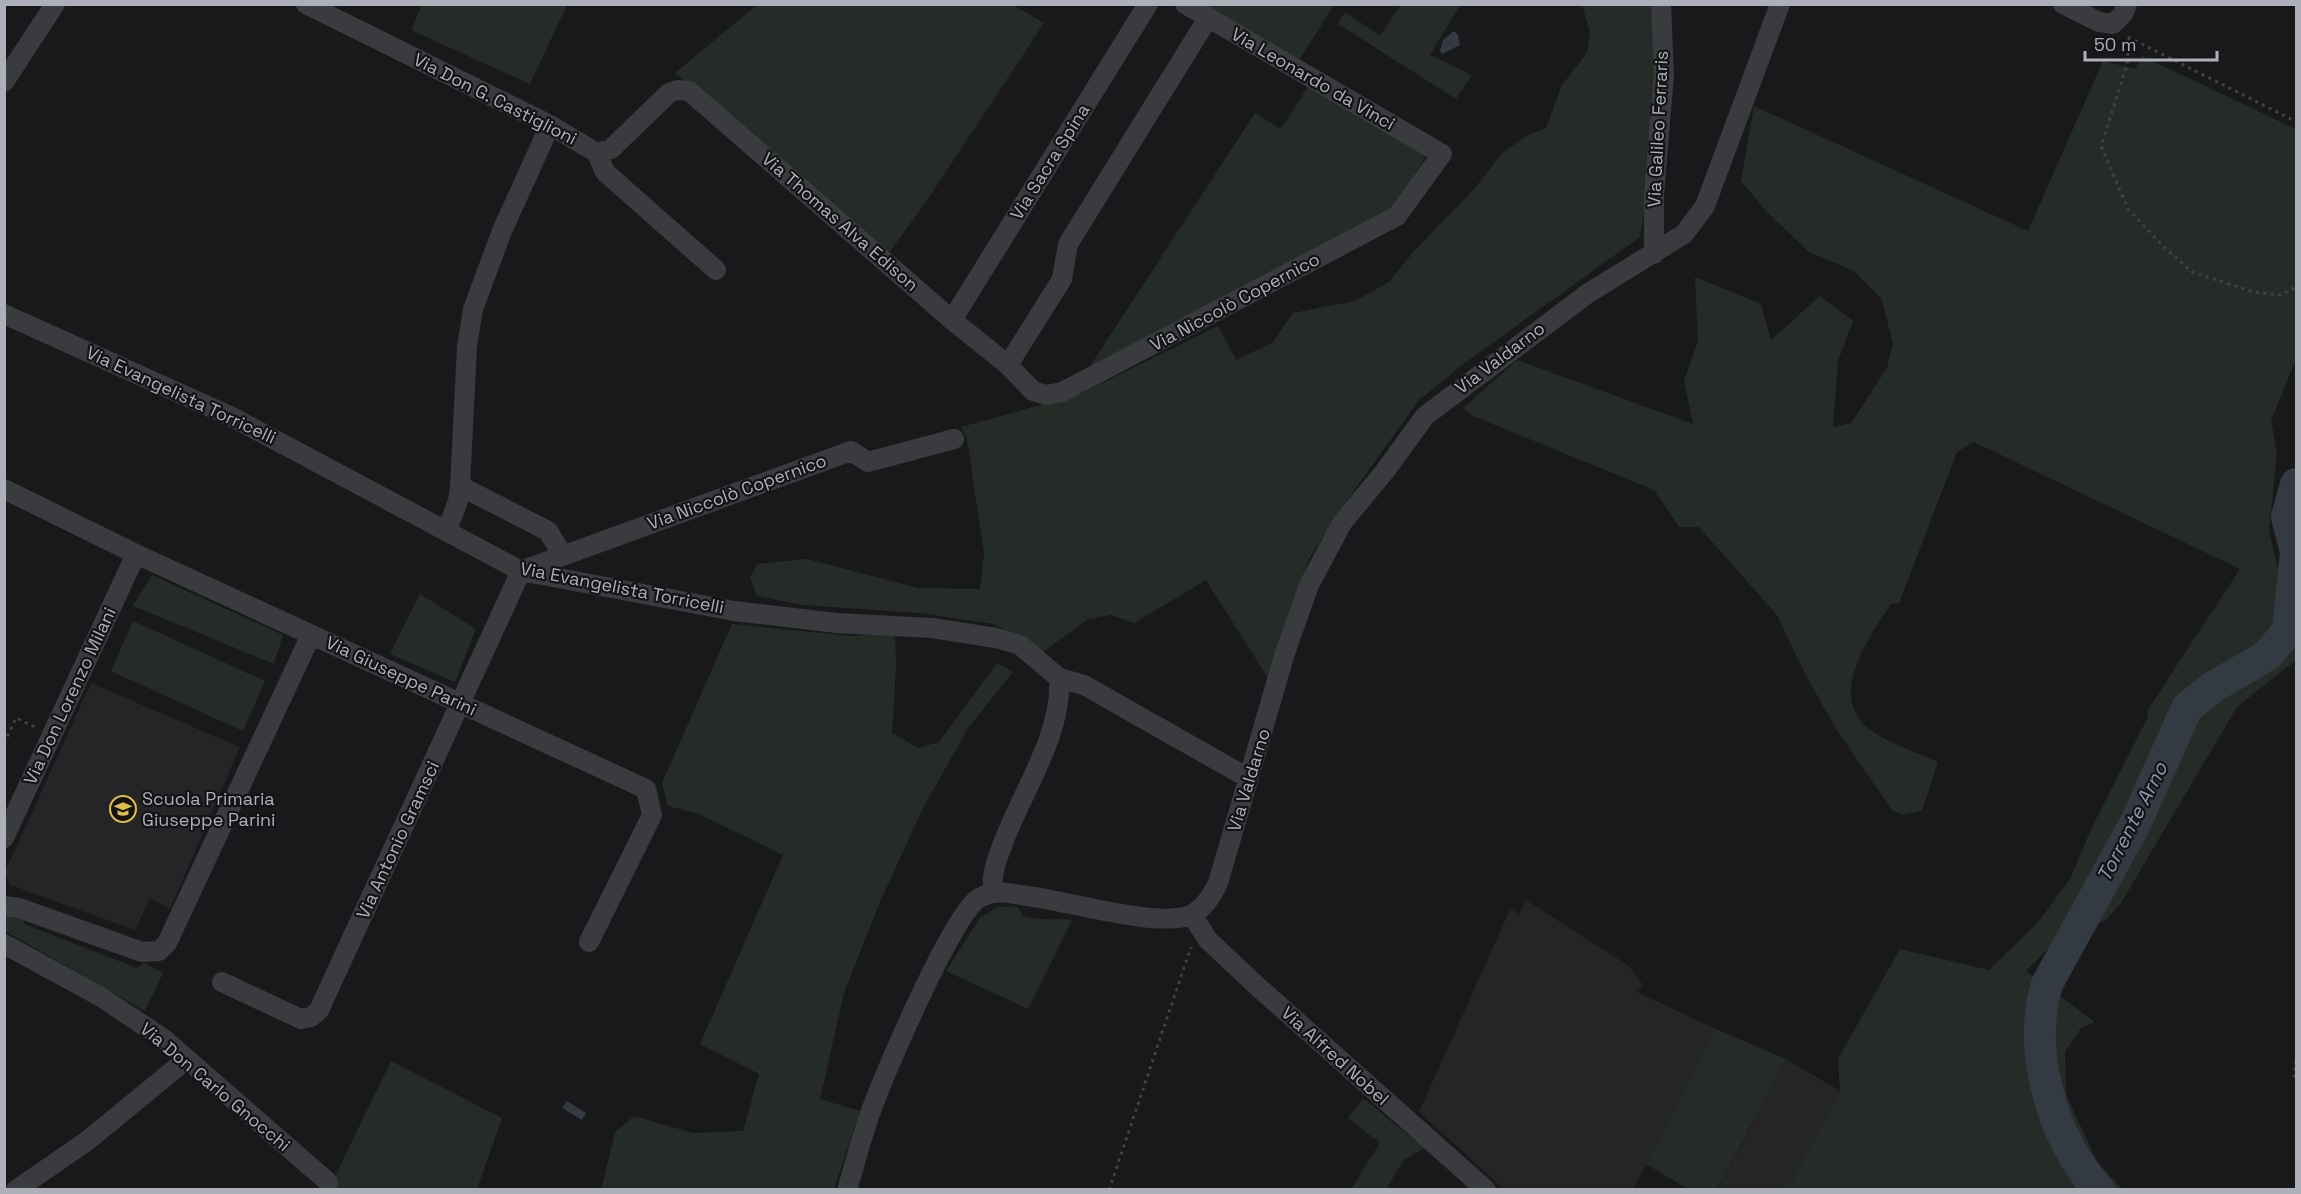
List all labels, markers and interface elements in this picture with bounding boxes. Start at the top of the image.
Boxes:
street label: Via Leonardo da Vinci [1227,22,1399,135]
scale bar [2085,24,2217,62]
text: 50 m [2094,33,2136,56]
street label: Via Don G. Castiglioni [410,47,581,150]
street label: Via Galileo Ferraris [1642,50,1673,208]
street label: Via Sacra Spina [1005,100,1094,224]
street label: Via Thomas Alva Edison [757,147,923,296]
street label: Via Niccolò Copernico [1146,247,1323,356]
street label: Via Valdarno [1450,316,1549,399]
street label: Via Evangelista Torricelli [83,340,280,449]
street label: Via Niccolò Copernico [644,448,829,535]
street label: Via Evangelista Torricelli [518,556,726,619]
street label: Via Don Lorenzo Milani [18,603,121,788]
street label: Via Giuseppe Parini [322,630,480,721]
street label: Via Valdarno [1222,726,1275,834]
street label: Via Antonio Gramsci [351,757,444,922]
water label: Torrente Arno [2091,757,2174,886]
place label: Scuola Primaria Giuseppe Parini [142,787,276,831]
school or university icon: Scuola Primaria Giuseppe Parini [108,794,138,824]
street label: Via Alfred Nobel [1277,1001,1394,1110]
street label: Via Don Carlo Gnocchi [135,1017,295,1156]

